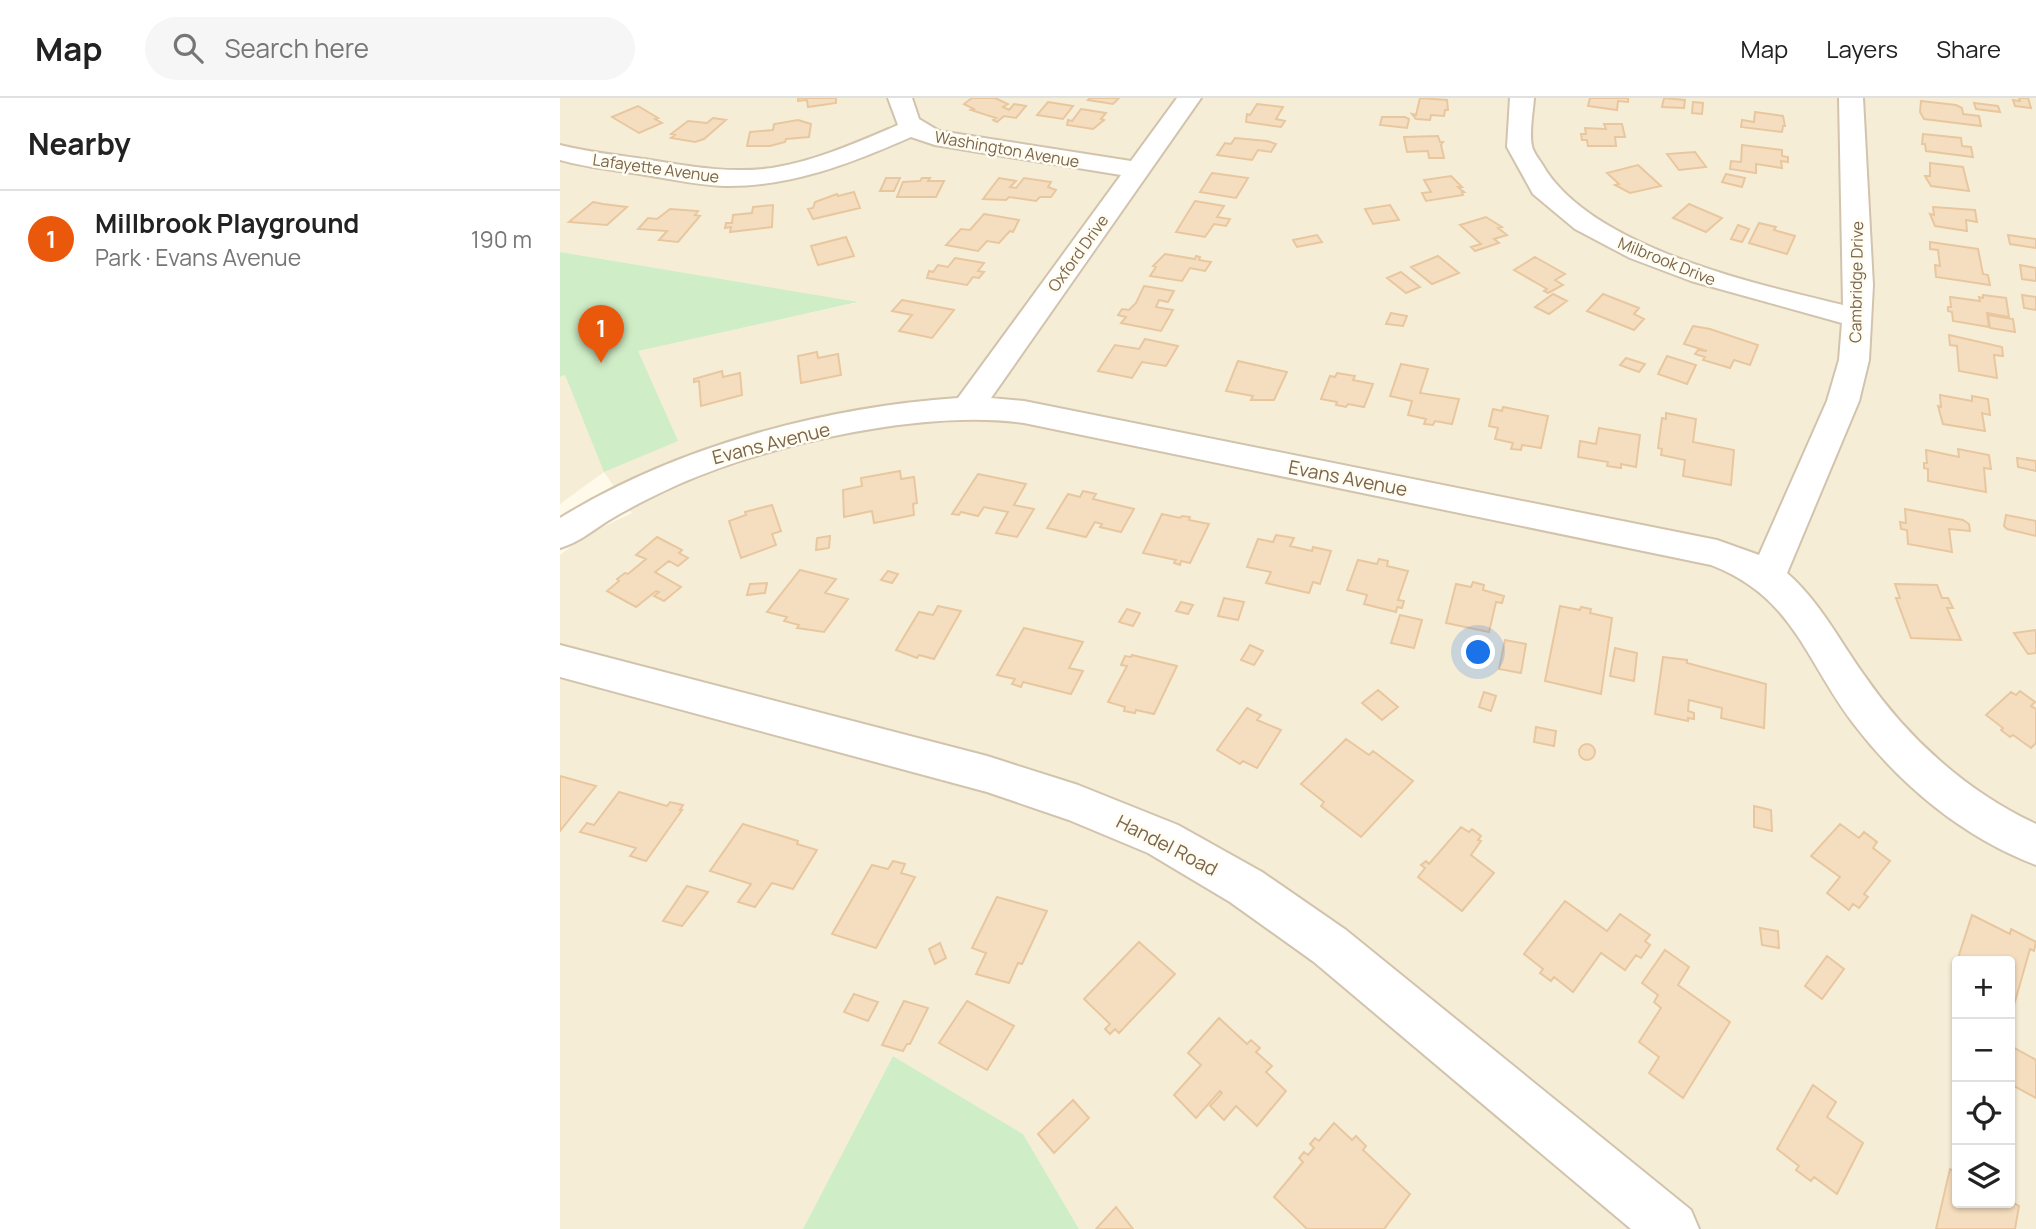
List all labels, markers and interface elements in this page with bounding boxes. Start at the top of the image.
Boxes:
search box [145,17,635,80]
text: Map [35,26,103,71]
icon: search [169,29,207,67]
text: Search here [225,30,369,66]
text: Map [1741,32,1788,65]
text: Layers [1826,32,1898,65]
text: Share [1936,32,2001,65]
text: Nearby [28,123,131,164]
street label: Washington Avenue [933,125,1081,173]
street label: Lafayette Avenue [591,148,721,188]
text: Millbrook Playground [95,205,359,241]
street label: Oxford Drive [1043,210,1113,296]
street label: Cambridge Drive [1844,221,1868,343]
text: 1 [46,223,56,255]
text: 190 m [471,223,532,255]
street label: Milbrook Drive [1615,231,1719,291]
text: Park · Evans Avenue [95,241,301,273]
pin: 1 [578,305,624,363]
street label: Evans Avenue [709,416,833,470]
street label: Evans Avenue [1286,454,1410,502]
your location [1461,635,1495,669]
street label: Handel Road [1112,808,1222,882]
map controls [1952,956,2015,1208]
button: + [1952,956,2015,1019]
button: − [1952,1019,2015,1082]
button: locate [1952,1082,2015,1145]
button: layers [1952,1145,2015,1208]

